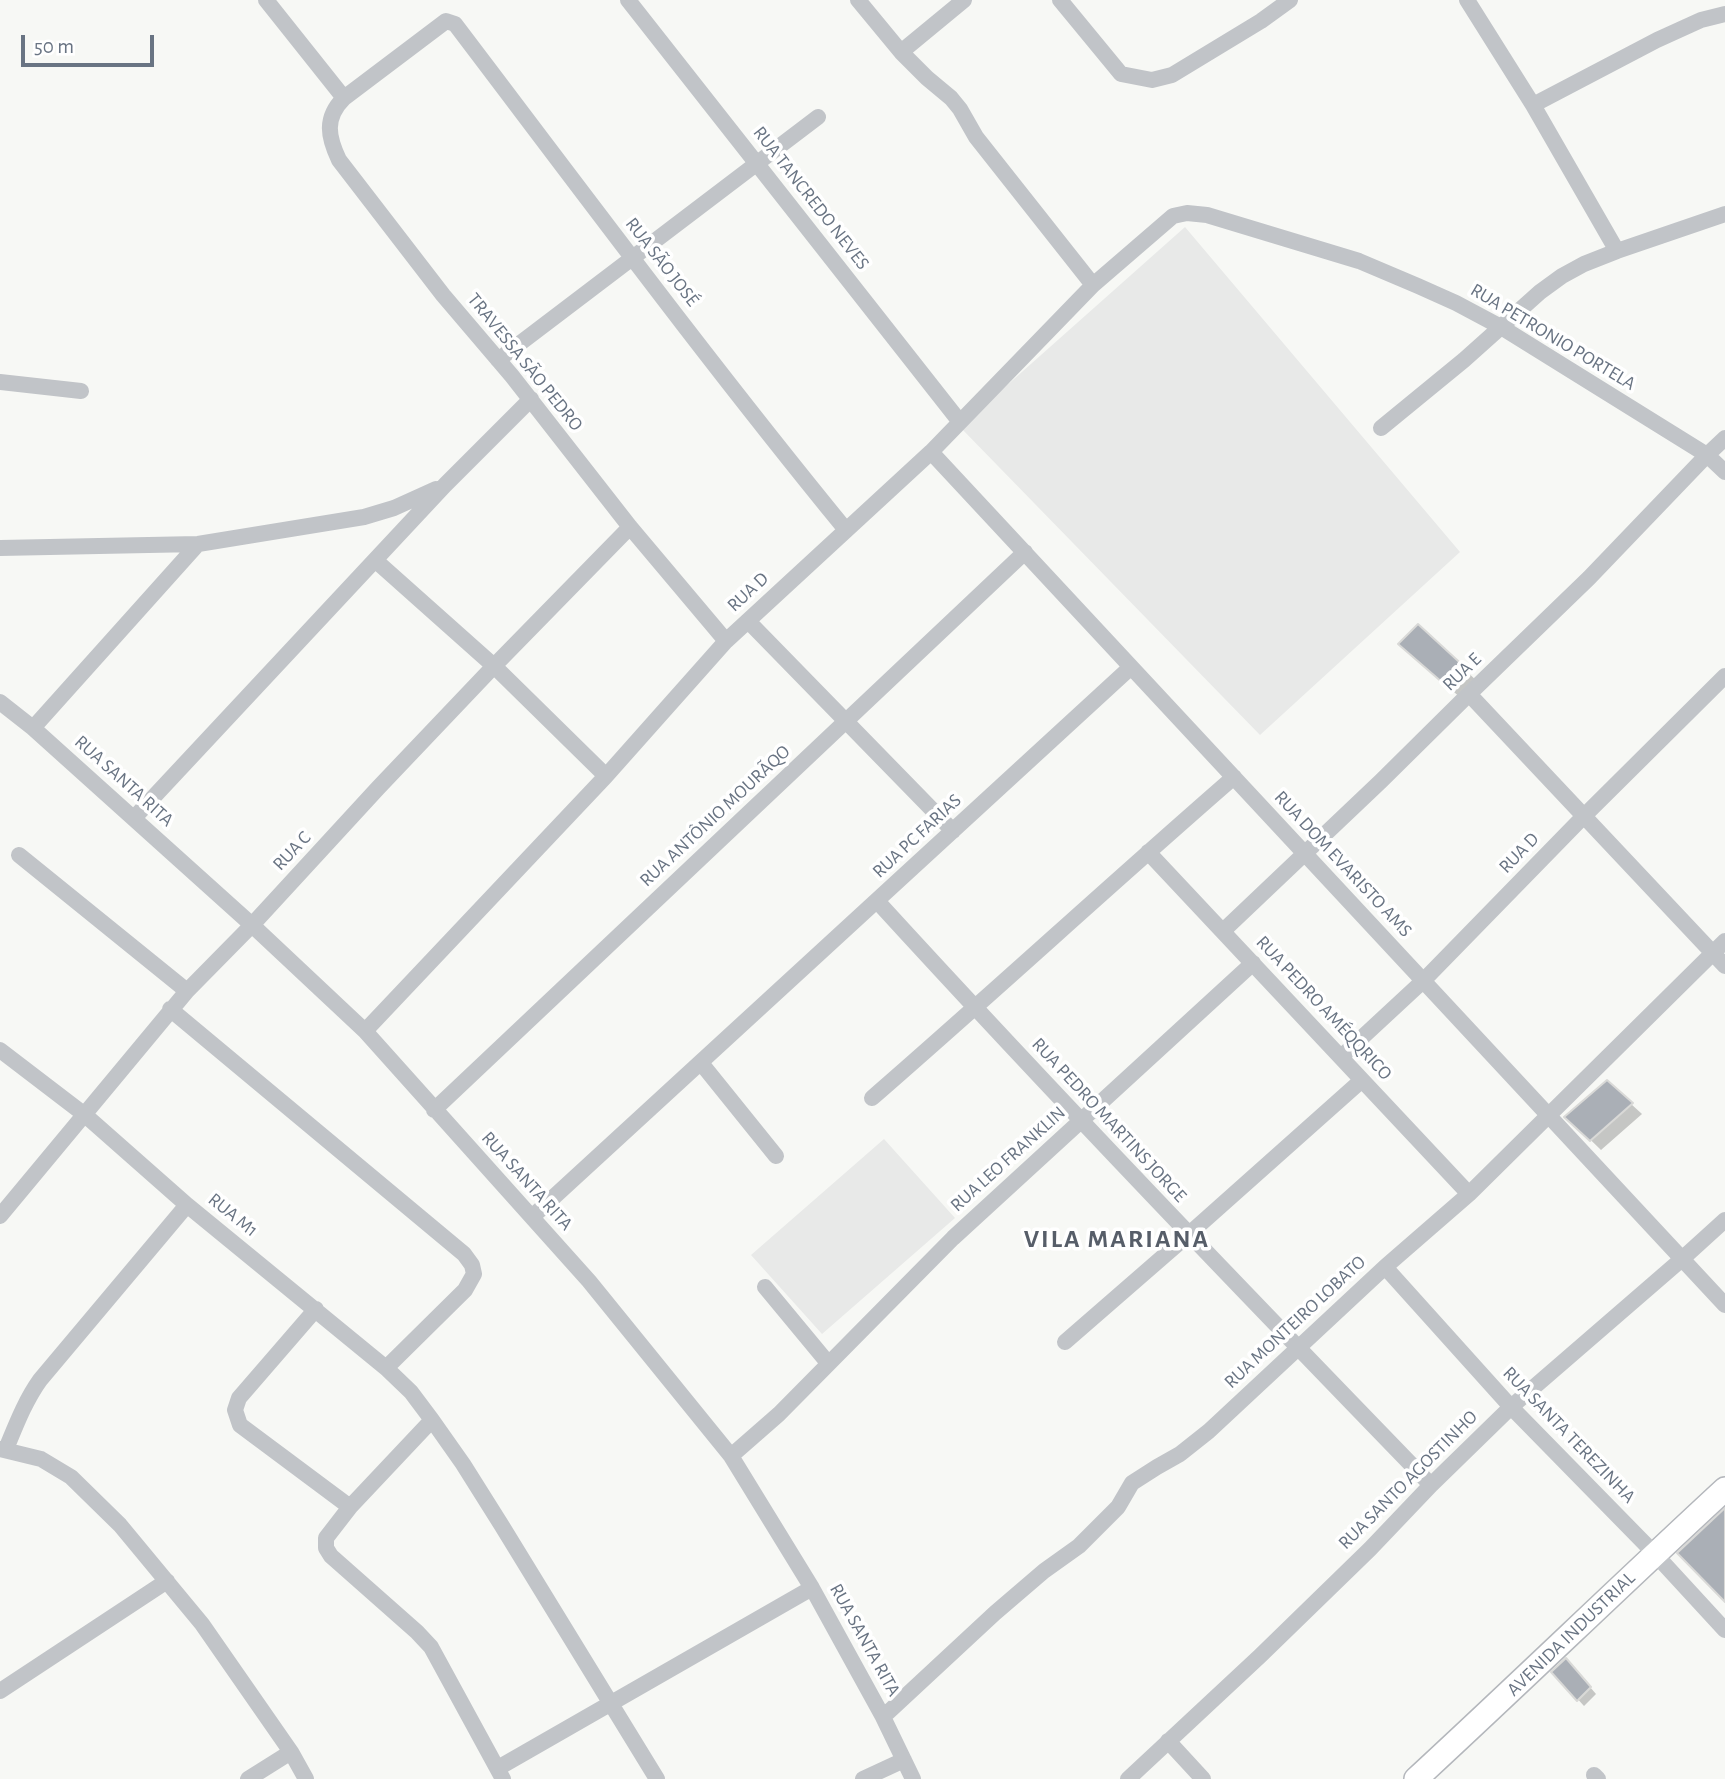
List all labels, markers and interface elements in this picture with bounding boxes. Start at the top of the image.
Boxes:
scale bar [24,21,158,65]
text: 50 m [34,36,74,57]
street label: RUA TANCREDO NEVES [748,122,874,274]
street label: RUA SÃO JOSÉ [620,213,704,311]
street label: RUA PETRONIO PORTELA [1466,279,1640,395]
street label: TRAVESSA SÃO PEDRO [462,288,588,436]
street label: RUA D [723,567,773,617]
street label: RUA E [1438,648,1486,696]
street label: RUA SANTA RITA [70,731,178,831]
street label: RUA ANTÔNIO MOURÃQO [635,740,795,892]
street label: RUA DOM EVARISTO AMS [1269,786,1417,942]
street label: RUA PC FARIAS [868,789,966,883]
street label: RUA C [268,827,316,875]
street label: RUA D [1494,828,1544,878]
street label: RUA PEDRO AMÉQQRICO [1251,931,1397,1085]
street label: RUA PEDRO MARTINS JORGE [1027,1033,1191,1207]
street label: RUA LEO FRANKLIN [946,1101,1070,1217]
street label: RUA SANTA RITA [477,1127,577,1235]
street label: RUA M1 [204,1188,262,1242]
district label: VILA MARIANA [1025,1223,1209,1255]
street label: RUA MONTEIRO LOBATO [1220,1251,1370,1393]
street label: RUA SANTA TEREZINHA [1498,1362,1640,1508]
street label: RUA SANTO AGOSTINHO [1334,1406,1482,1554]
street label: AVENIDA INDUSTRIAL [1502,1567,1640,1701]
street label: RUA SANTA RITA [825,1580,905,1700]

